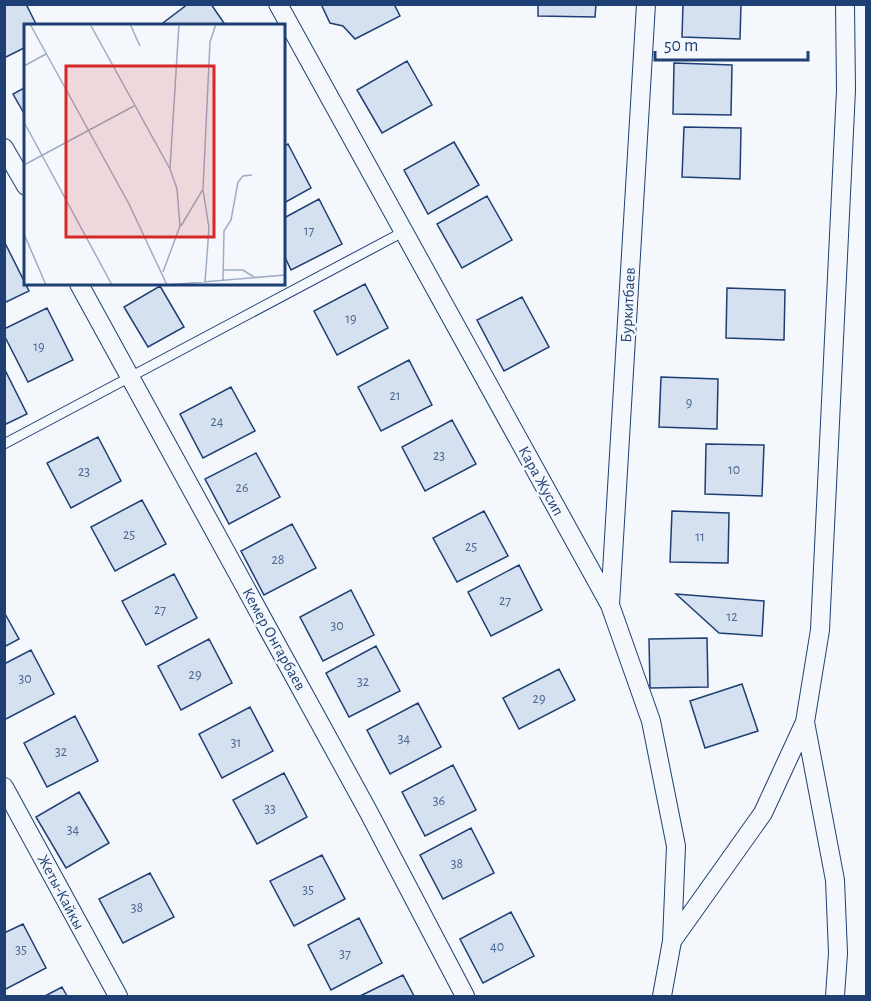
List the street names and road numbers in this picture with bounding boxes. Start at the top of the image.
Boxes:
street label: Буркитбаев [618,267,639,343]
street label: Кара Жусип [514,443,567,519]
street label: Кемер Онгарбаев [239,585,309,693]
street label: Жеты-Кайкы [35,852,87,932]

